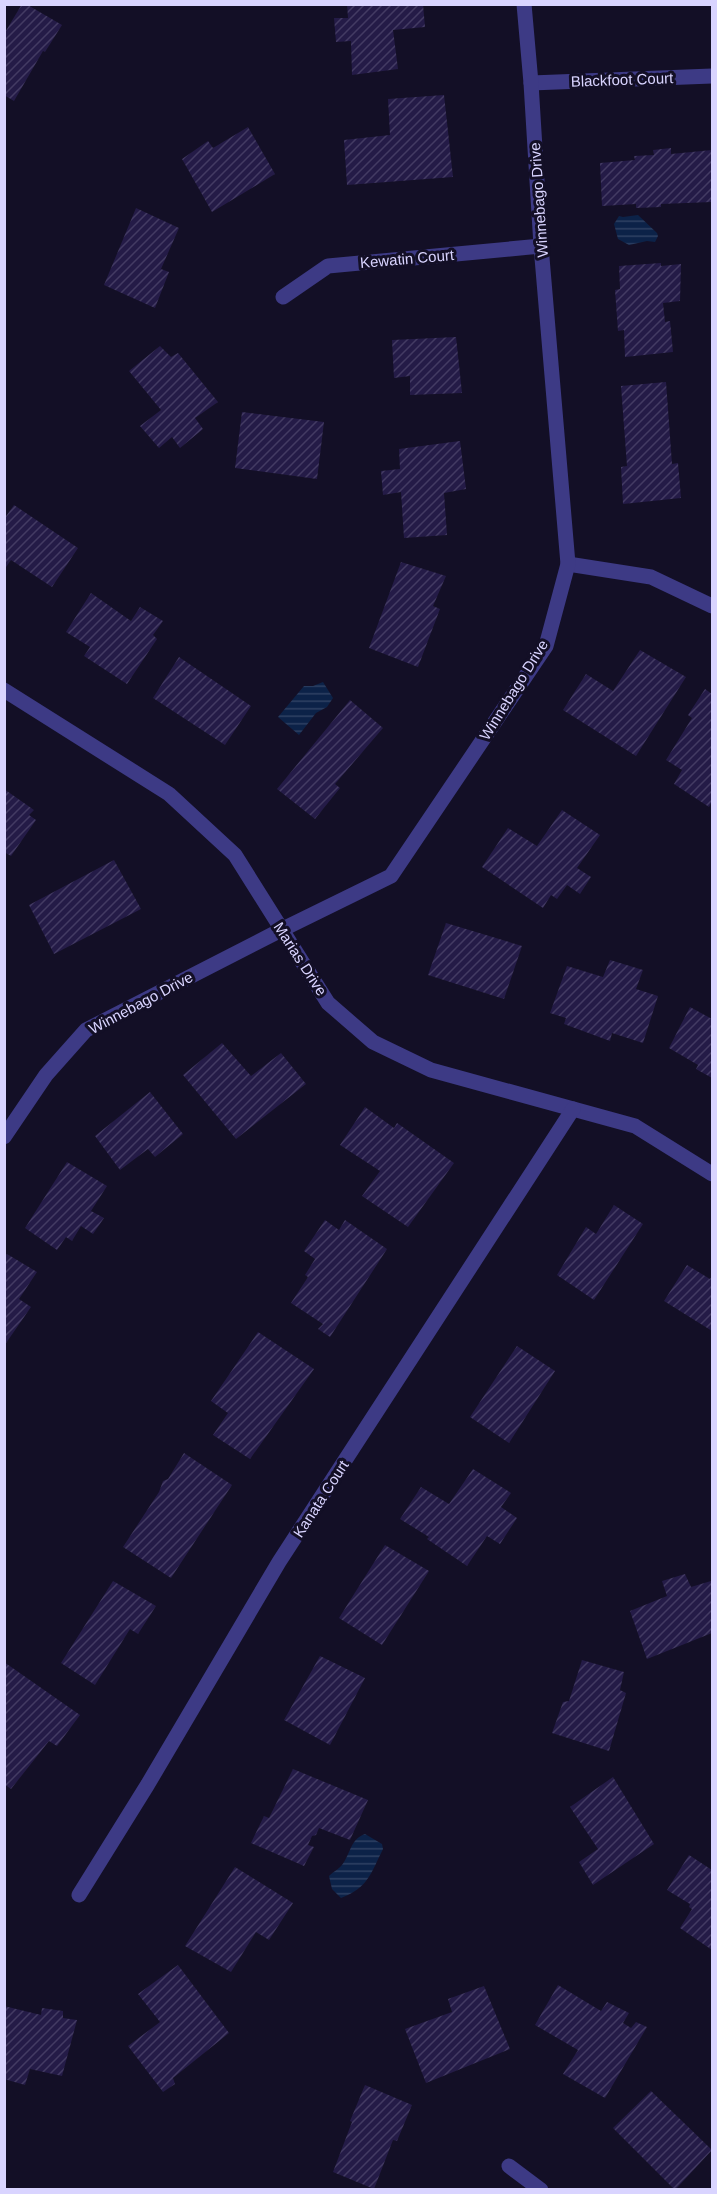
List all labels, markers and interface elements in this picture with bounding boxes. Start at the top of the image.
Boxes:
street label: Blackfoot Court [570,69,674,90]
street label: Winnebago Drive [526,142,551,258]
street label: Kewatin Court [359,246,455,271]
street label: Winnebago Drive [476,636,551,743]
street label: Marias Drive [270,919,330,999]
street label: Winnebago Drive [86,968,196,1037]
street label: Kanata Court [289,1456,352,1540]

